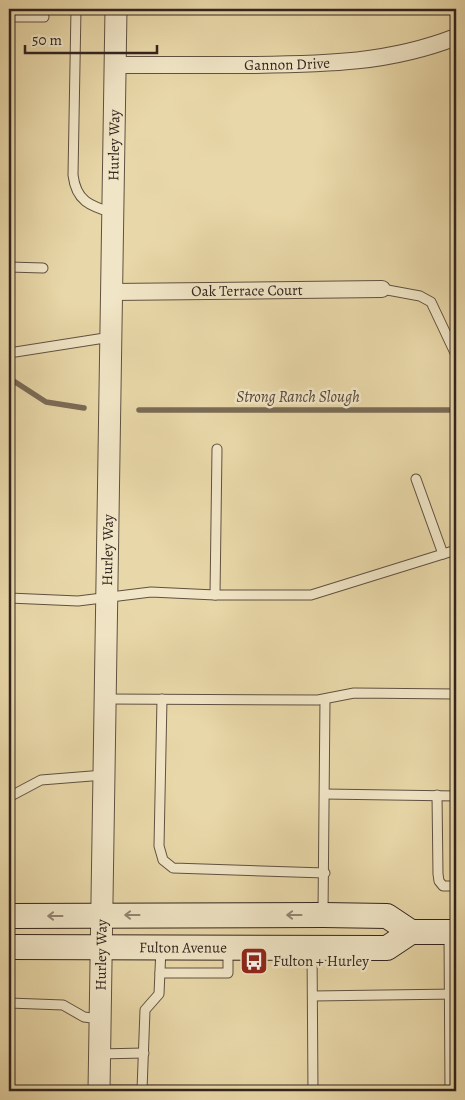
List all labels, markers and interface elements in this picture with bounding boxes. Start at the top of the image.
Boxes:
scale bar [25,22,158,54]
text: 50 m [32,30,62,50]
street label: Gannon Drive [244,53,331,75]
street label: Hurley Way [103,109,124,181]
street label: Oak Terrace Court [191,280,303,301]
water label: Strong Ranch Slough [236,386,360,408]
street label: Hurley Way [97,514,118,586]
one-way arrow [124,910,140,920]
one-way arrow [286,910,302,920]
one-way arrow [48,911,64,921]
street label: Hurley Way [91,919,112,991]
street label: Fulton Avenue [139,937,227,958]
bus stop icon: Fulton + Hurley [239,946,269,976]
place label: Fulton + Hurley [273,951,369,971]

